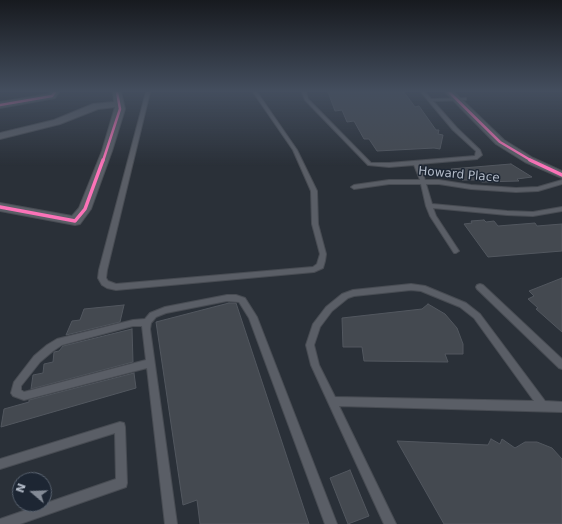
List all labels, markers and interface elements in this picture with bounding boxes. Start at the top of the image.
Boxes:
street label: Howard Place [418,164,500,186]
north arrow [12,472,52,512]
text: N [13,482,29,495]

